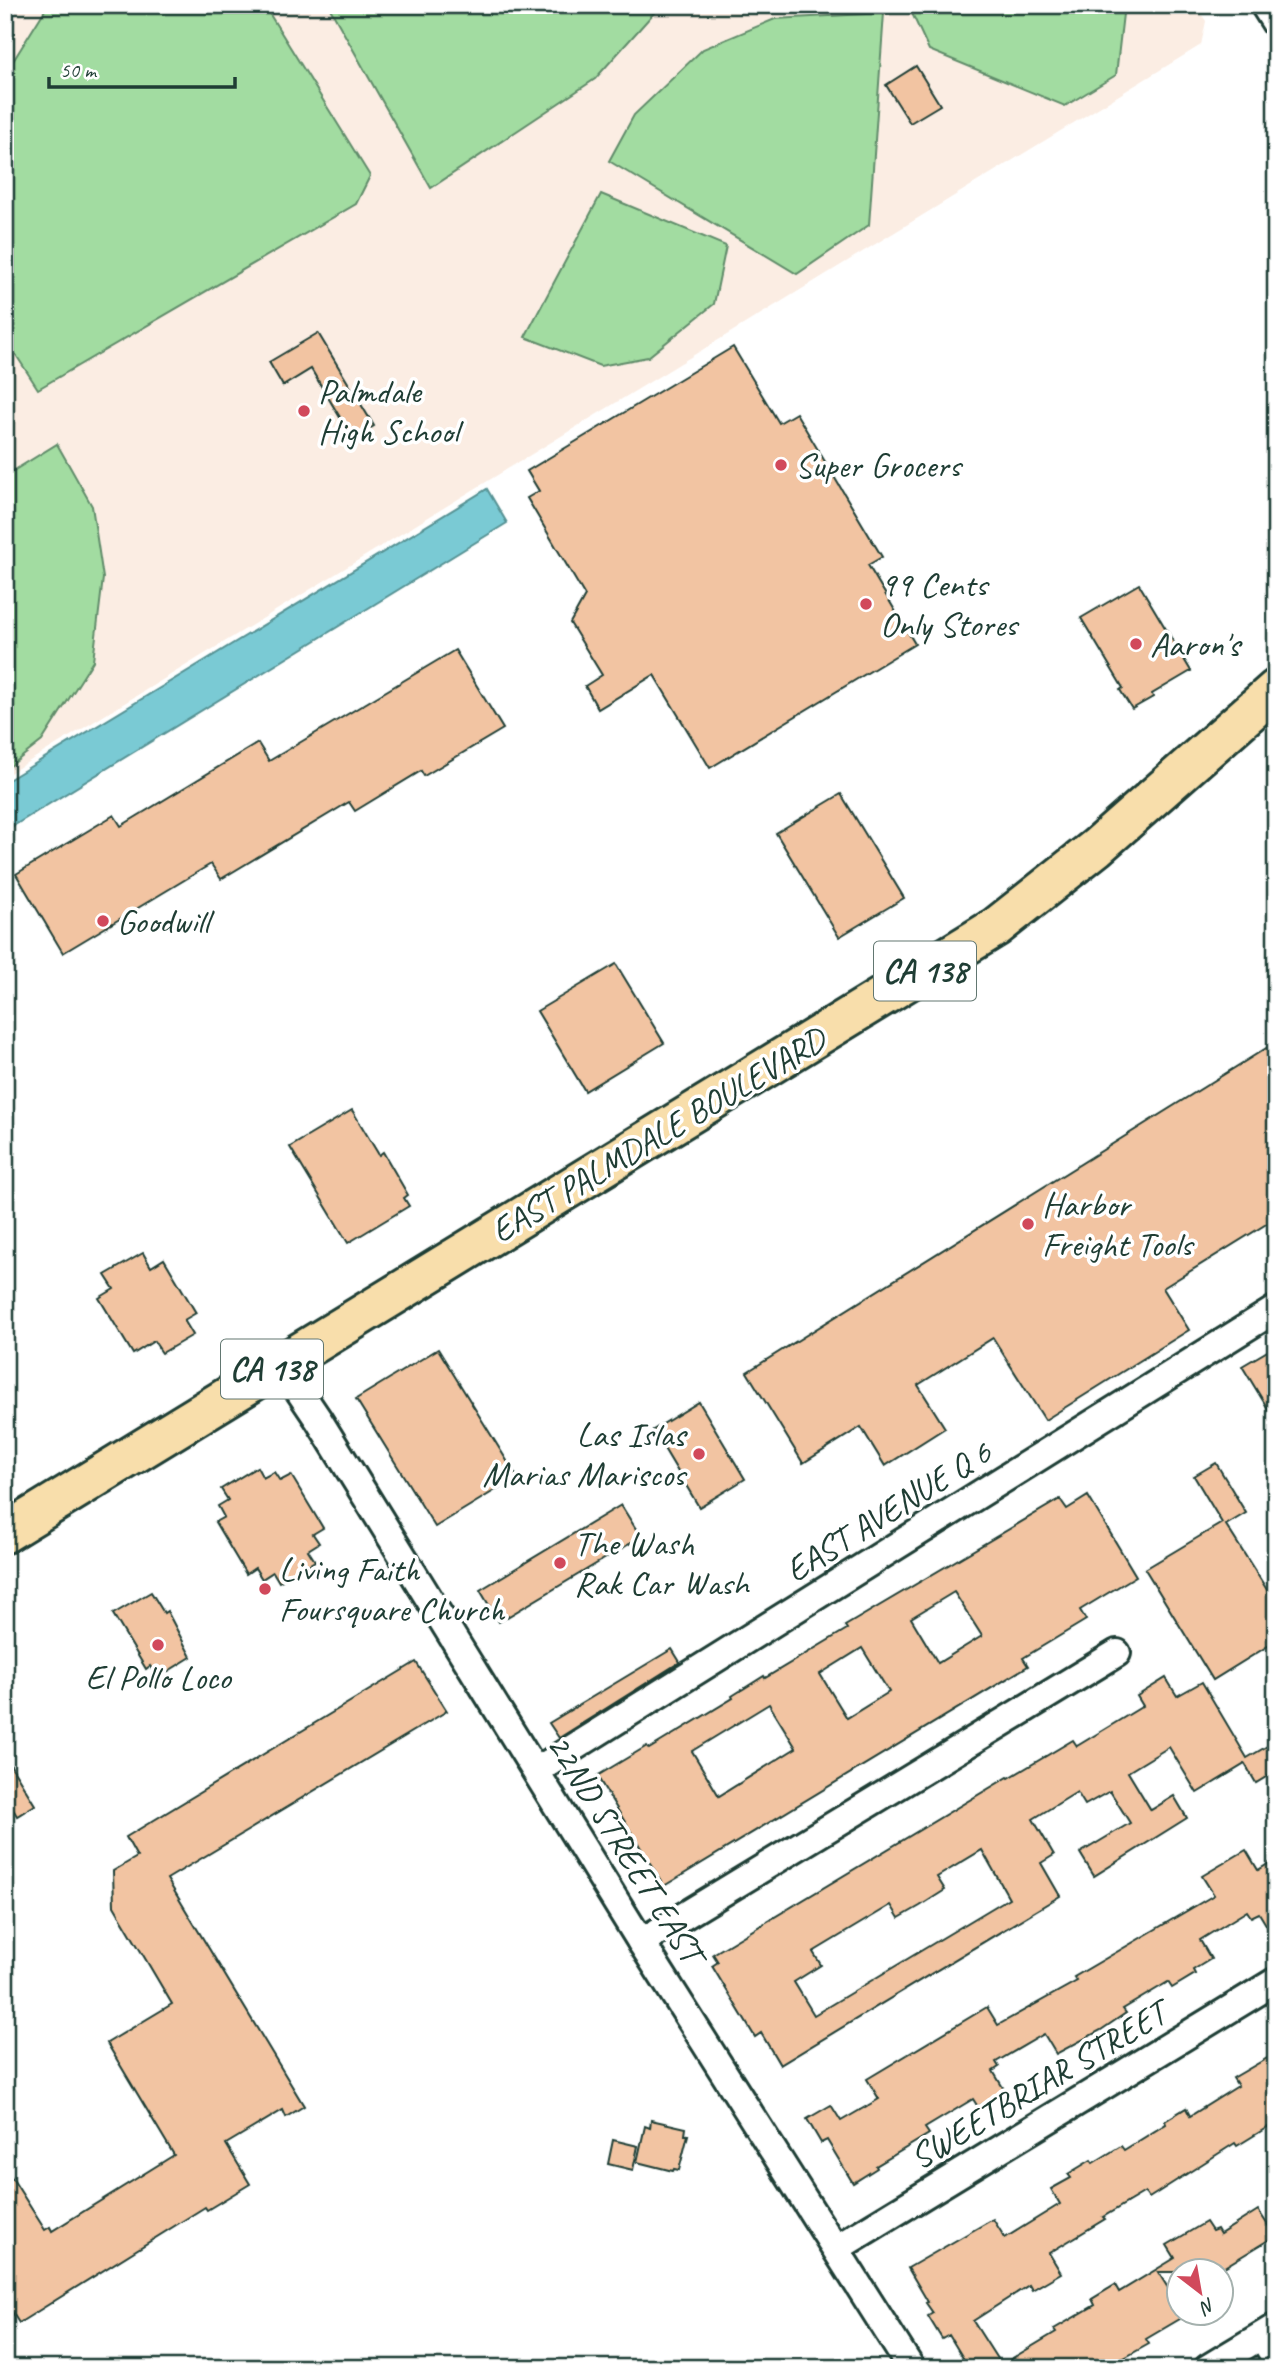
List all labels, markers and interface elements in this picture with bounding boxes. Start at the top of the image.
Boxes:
scale bar [49,46,234,90]
text: 50 m [60,57,98,83]
place label: Palmdale High School [318,369,464,454]
marker: Palmdale High School [296,403,312,419]
place label: Super Grocers [795,443,964,488]
marker: Super Grocers [773,457,789,473]
place label: 99 Cents Only Stores [880,562,1020,647]
marker: 99 Cents Only Stores [858,596,874,612]
place label: Aaron's [1150,622,1243,667]
marker: Aaron's [1128,636,1144,652]
place label: Goodwill [117,899,215,944]
marker: Goodwill [95,913,111,929]
road number: CA 138 [874,942,976,1001]
street label: EAST PALMDALE BOULEVARD [482,1016,836,1253]
place label: Harbor Freight Tools [1042,1182,1195,1267]
marker: Harbor Freight Tools [1020,1216,1036,1232]
road number: CA 138 [221,1340,323,1399]
place label: Las Islas Marias Mariscos [482,1412,688,1497]
street label: EAST AVENUE Q 6 [777,1429,1000,1592]
marker: Las Islas Marias Mariscos [691,1446,707,1462]
place label: The Wash Rak Car Wash [574,1521,750,1606]
place label: Living Faith Foursquare Church [279,1547,506,1632]
marker: The Wash Rak Car Wash [552,1555,568,1571]
marker: Living Faith Foursquare Church [257,1581,273,1597]
marker: El Pollo Loco [150,1637,166,1653]
place label: El Pollo Loco [85,1655,232,1700]
street label: 22ND STREET EAST [537,1725,718,1978]
street label: SWEETBRIAR STREET [901,1987,1180,2179]
north arrow [1166,2258,1236,2328]
text: N [1194,2292,1219,2321]

